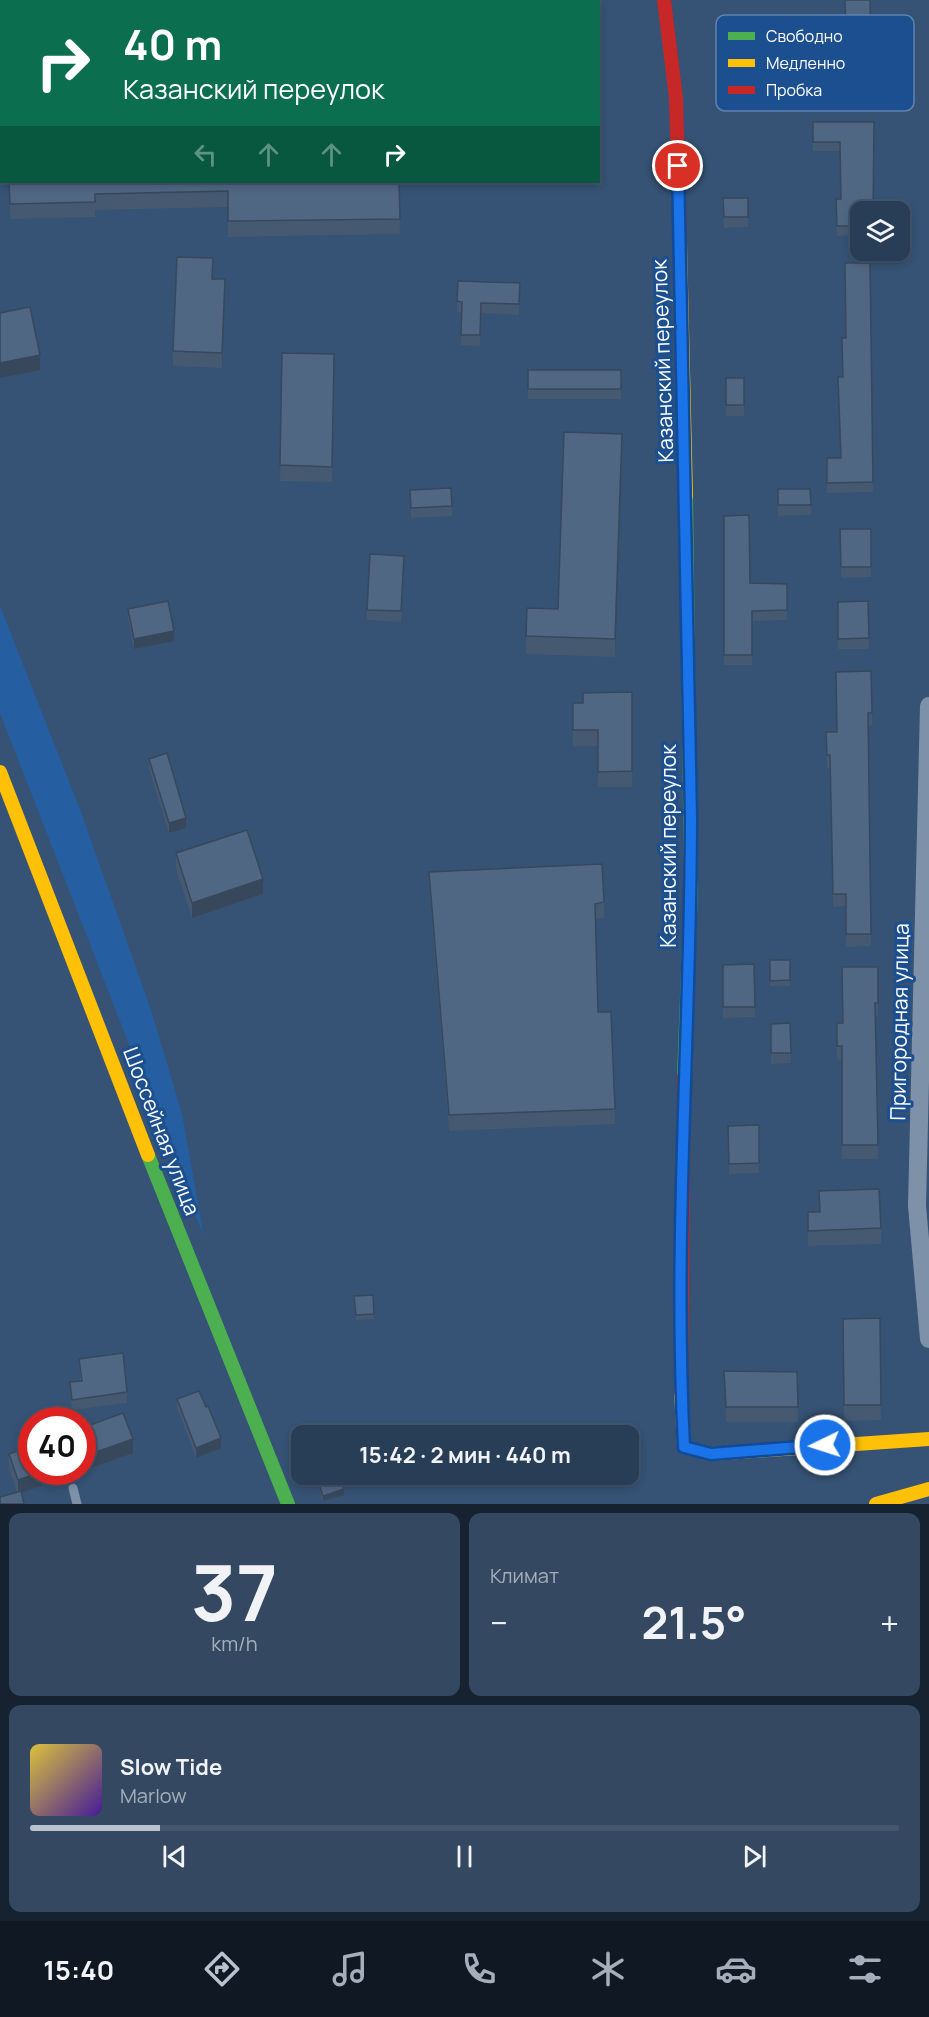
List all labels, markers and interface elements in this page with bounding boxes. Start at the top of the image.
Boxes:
text: 40 m [123,15,222,73]
legend [716,15,914,111]
icon: right [24,24,102,102]
text: Свободно [766,25,843,47]
text: Медленно [766,52,845,74]
text: Казанский переулок [123,70,384,107]
text: Пробка [766,79,822,101]
icon: left [189,138,222,171]
icon: ahead [252,138,285,171]
icon: ahead [315,138,348,171]
icon: right [378,138,411,171]
pin [652,140,703,191]
icon: arrive [661,149,694,182]
map controls [850,201,910,261]
button: layers [850,201,910,261]
street label: Казанский переулок [644,258,680,463]
street label: Казанский переулок [654,744,682,948]
street label: Пригородная улица [883,923,915,1121]
street label: Шоссейная улица [117,1043,207,1219]
speed limit sign: 40 [18,1407,96,1485]
position arrow [793,1413,857,1477]
text: 15:42 · 2 мин · 440 m [359,1440,571,1470]
text: 37 [191,1538,278,1644]
text: Климат [490,1562,559,1589]
text: 21.5° [641,1591,746,1653]
text: − [490,1600,508,1645]
text: + [880,1600,899,1645]
text: km/h [211,1630,258,1657]
text: Slow Tide [120,1752,222,1782]
text: Marlow [120,1782,187,1809]
icon: previous [158,1840,191,1873]
icon: pause [448,1840,481,1873]
icon: next [738,1840,771,1873]
icon: directions [201,1948,243,1990]
icon: music [329,1948,371,1990]
icon: phone [458,1948,500,1990]
icon: climate [587,1948,629,1990]
icon: car [715,1948,757,1990]
icon: filters [844,1948,886,1990]
text: 15:40 [43,1951,114,1988]

